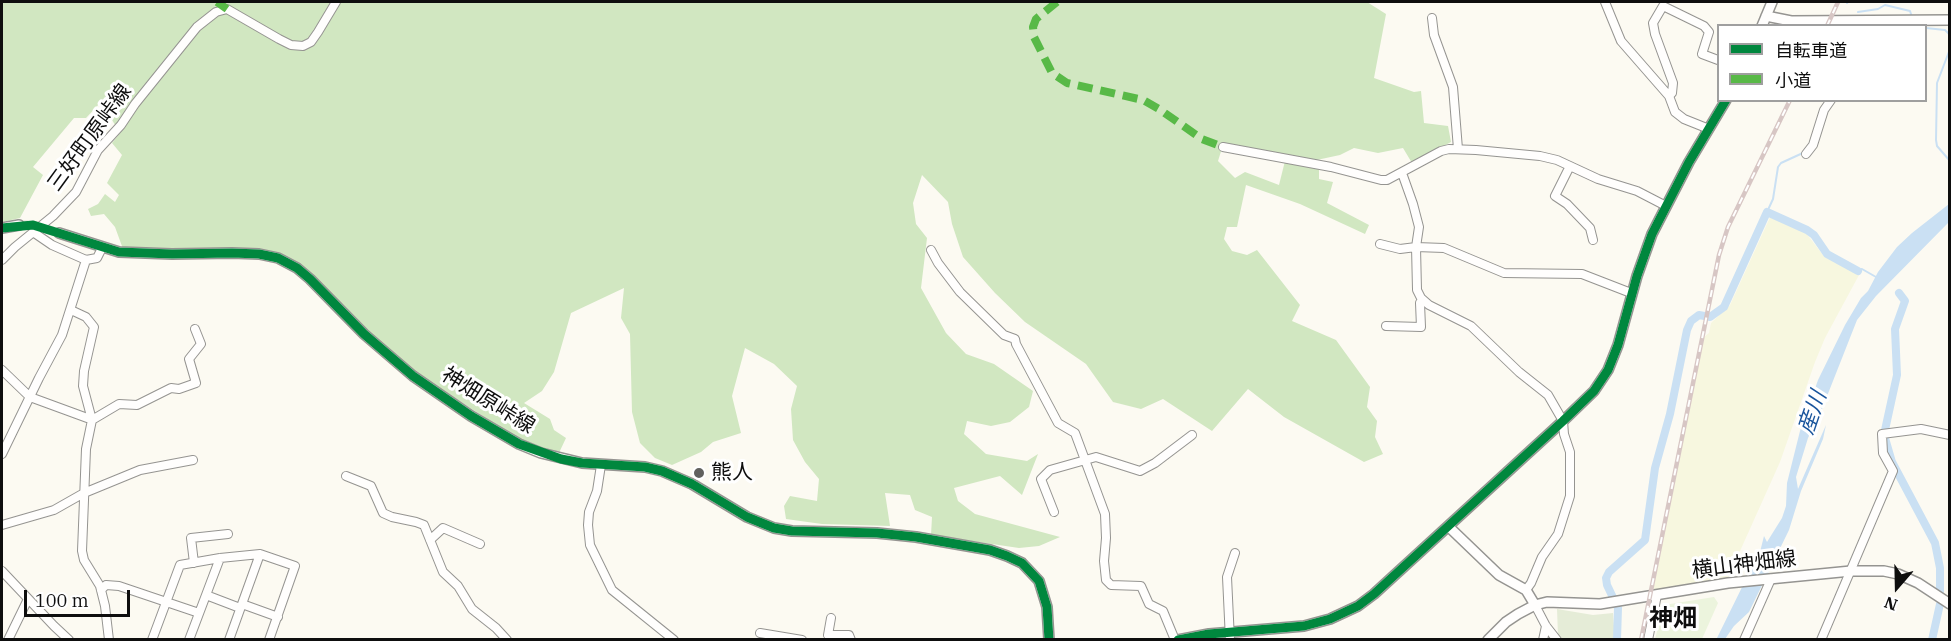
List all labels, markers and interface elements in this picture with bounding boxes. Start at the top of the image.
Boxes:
legend [1717,24,1927,102]
text: 自転車道 [1775,39,1847,62]
text: 小道 [1775,69,1811,92]
street label: 三好町原峠線 [43,80,137,196]
street label: 神畑原峠線 [437,362,539,440]
water label: 産川 [1793,388,1833,438]
place label: 熊人 [711,460,753,486]
marker: 熊人 [692,466,706,480]
street label: 横山神畑線 [1690,546,1798,584]
north arrow [1867,557,1927,617]
scale bar [27,578,134,616]
text: 100 m [35,589,89,612]
text: N [1881,592,1900,615]
district label: 神畑 [1649,605,1697,633]

